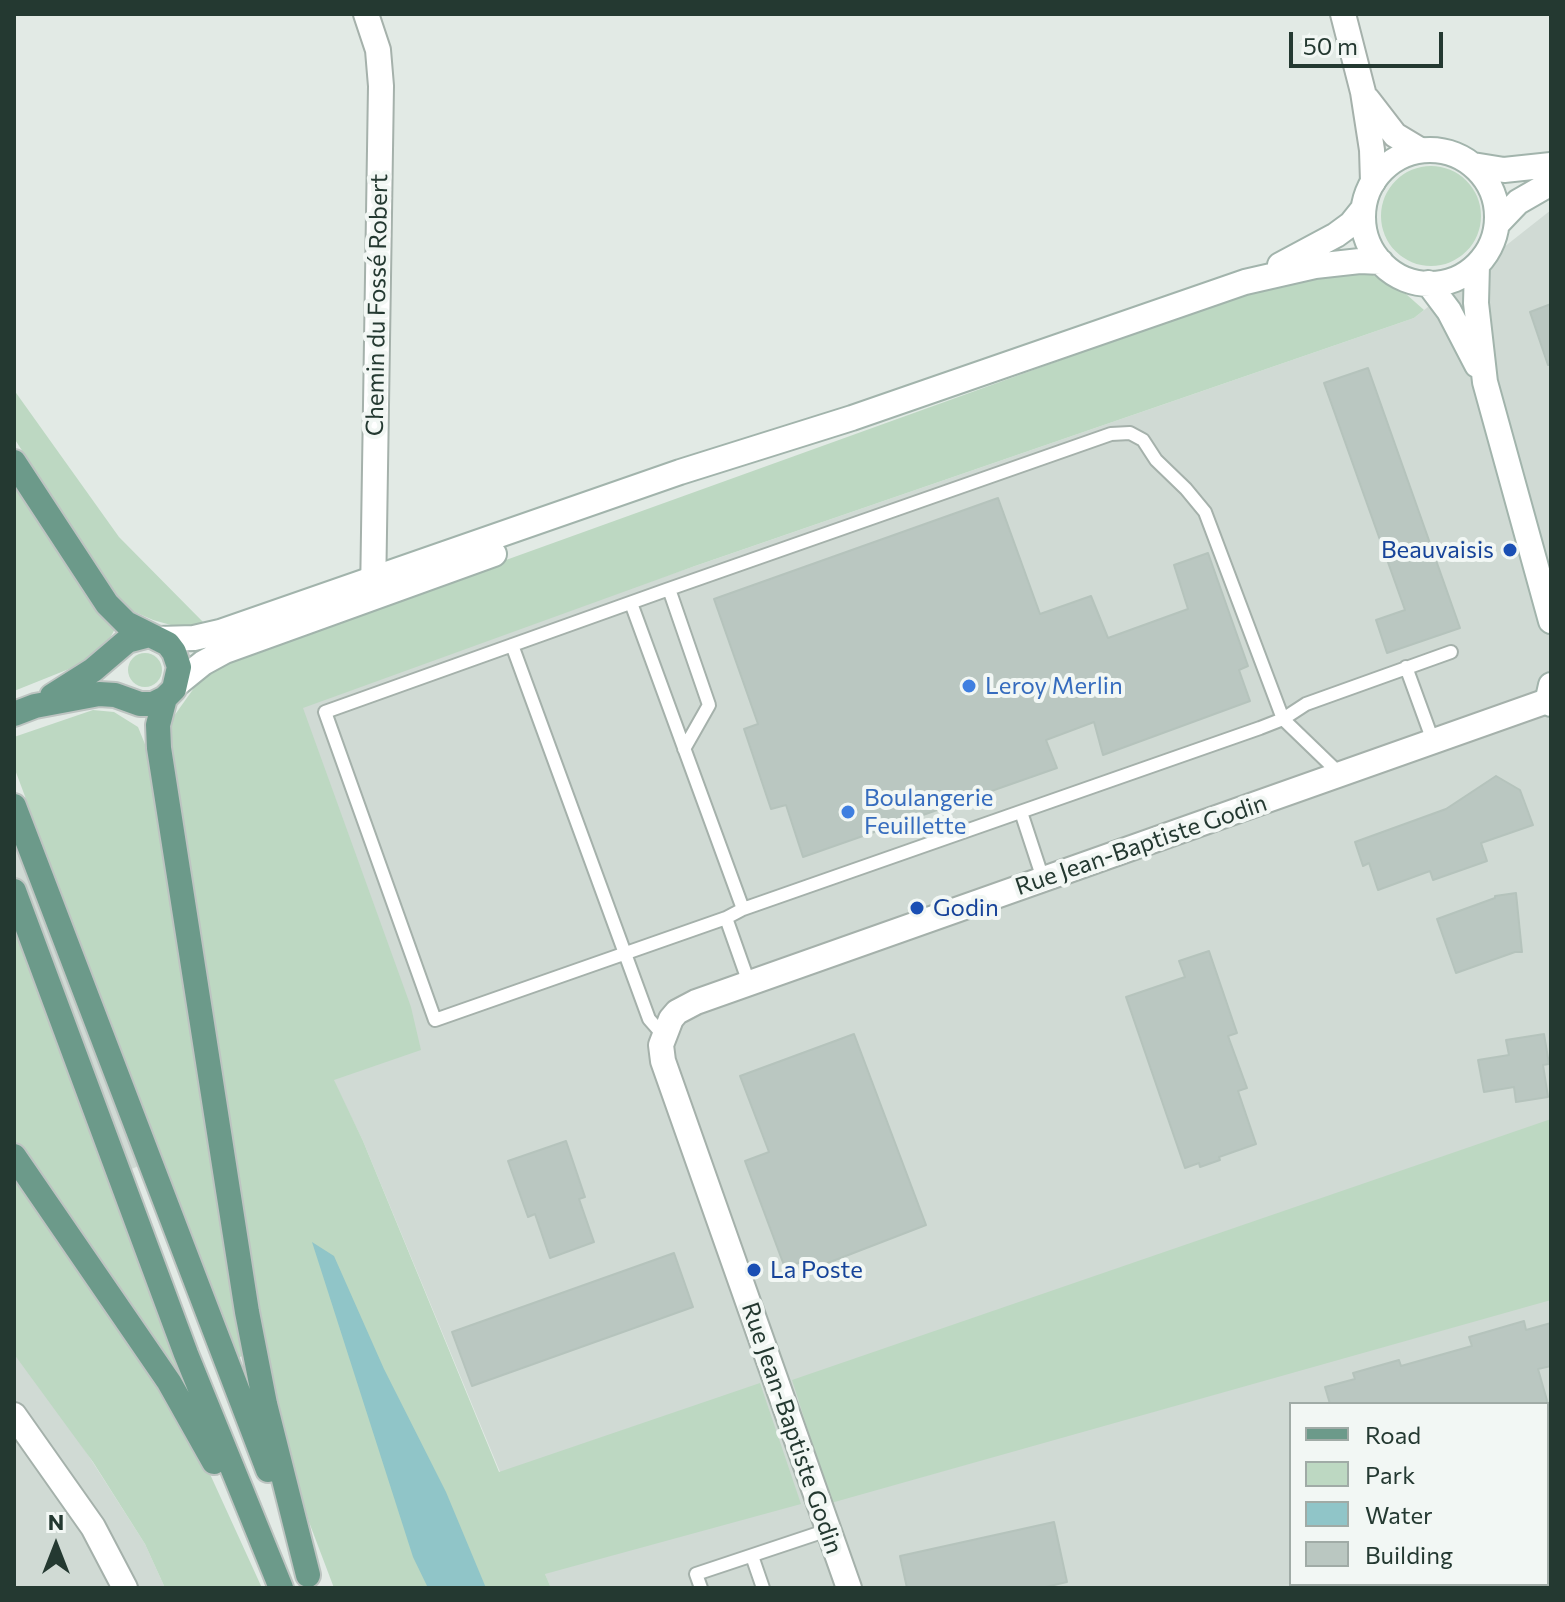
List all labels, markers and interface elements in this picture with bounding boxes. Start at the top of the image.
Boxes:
scale bar [1293,16,1447,66]
text: 50 m [1303,31,1358,60]
street label: Chemin du Fossé Robert [360,174,394,436]
place label: Beauvaisis [1381,536,1494,564]
marker: Beauvaisis [1501,541,1519,559]
place label: Leroy Merlin [985,672,1123,700]
marker: Leroy Merlin [960,677,978,695]
place label: Boulangerie Feuillette [864,784,993,840]
street label: Rue Jean-Baptiste Godin [1011,788,1271,902]
marker: Boulangerie Feuillette [839,803,857,821]
place label: Godin [933,894,999,922]
marker: Godin [908,899,926,917]
place label: La Poste [770,1256,863,1284]
marker: La Poste [745,1261,763,1279]
street label: Rue Jean-Baptiste Godin [735,1298,849,1558]
legend [1289,1402,1549,1586]
text: Road [1365,1420,1421,1449]
text: Park [1365,1460,1415,1489]
text: Water [1365,1500,1433,1529]
north arrow [16,1506,96,1586]
text: N [48,1508,64,1535]
text: Building [1365,1540,1453,1569]

